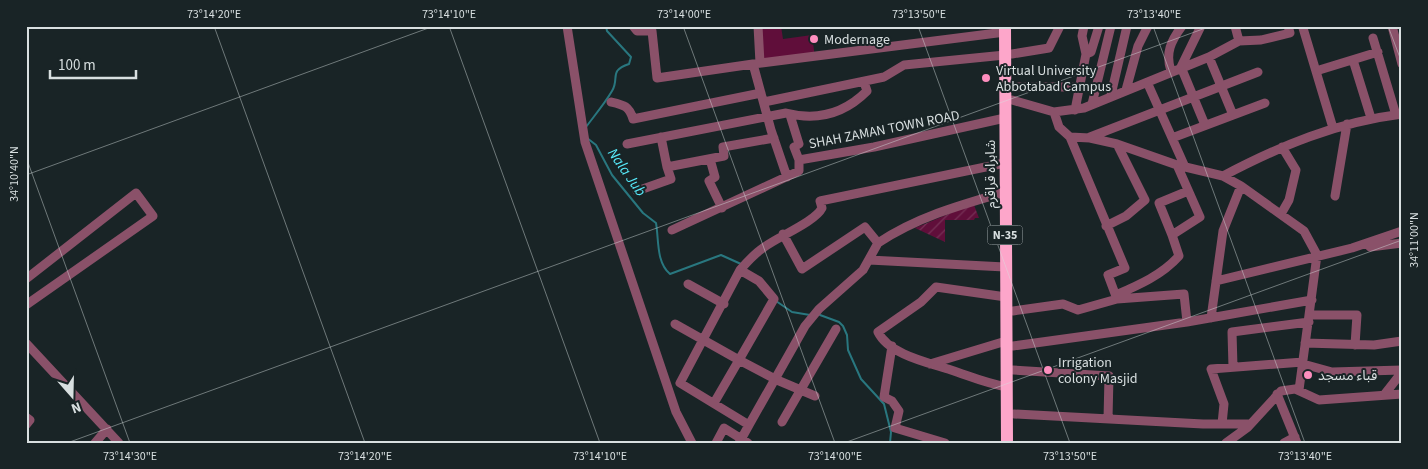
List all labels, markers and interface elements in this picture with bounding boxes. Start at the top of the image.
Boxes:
text: 73°14'20"E [187,6,241,23]
text: 73°14'10"E [422,6,476,23]
text: 73°14'00"E [657,6,711,23]
text: 73°13'50"E [892,6,946,23]
text: 73°13'40"E [1127,6,1181,23]
place label: Modernage [824,30,890,50]
marker: Modernage [808,33,820,45]
scale bar [50,48,136,80]
text: 100 m [58,55,96,76]
place label: Virtual University Abbotabad Campus [996,61,1111,97]
marker: Virtual University Abbotabad Campus [980,72,992,84]
street label: SHAH ZAMAN TOWN ROAD [807,106,961,154]
street label: شاہراہ قراقرم [981,140,1001,208]
water label: Nala Jub [602,144,651,201]
text: 34°10'40"N [6,146,23,202]
text: 34°11'00"N [1406,212,1423,268]
road number: N-35 [988,226,1022,244]
place label: Irrigation colony Masjid [1058,353,1138,389]
marker: Irrigation colony Masjid [1042,364,1054,376]
place label: قباء مسجد [1318,366,1377,386]
marker: قباء مسجد [1302,369,1314,381]
north arrow [48,372,98,422]
text: N [68,396,84,418]
text: 73°14'30"E [103,448,157,465]
text: 73°14'20"E [338,448,392,465]
text: 73°14'10"E [573,448,627,465]
text: 73°14'00"E [808,448,862,465]
text: 73°13'50"E [1043,448,1097,465]
text: 73°13'40"E [1278,448,1332,465]

